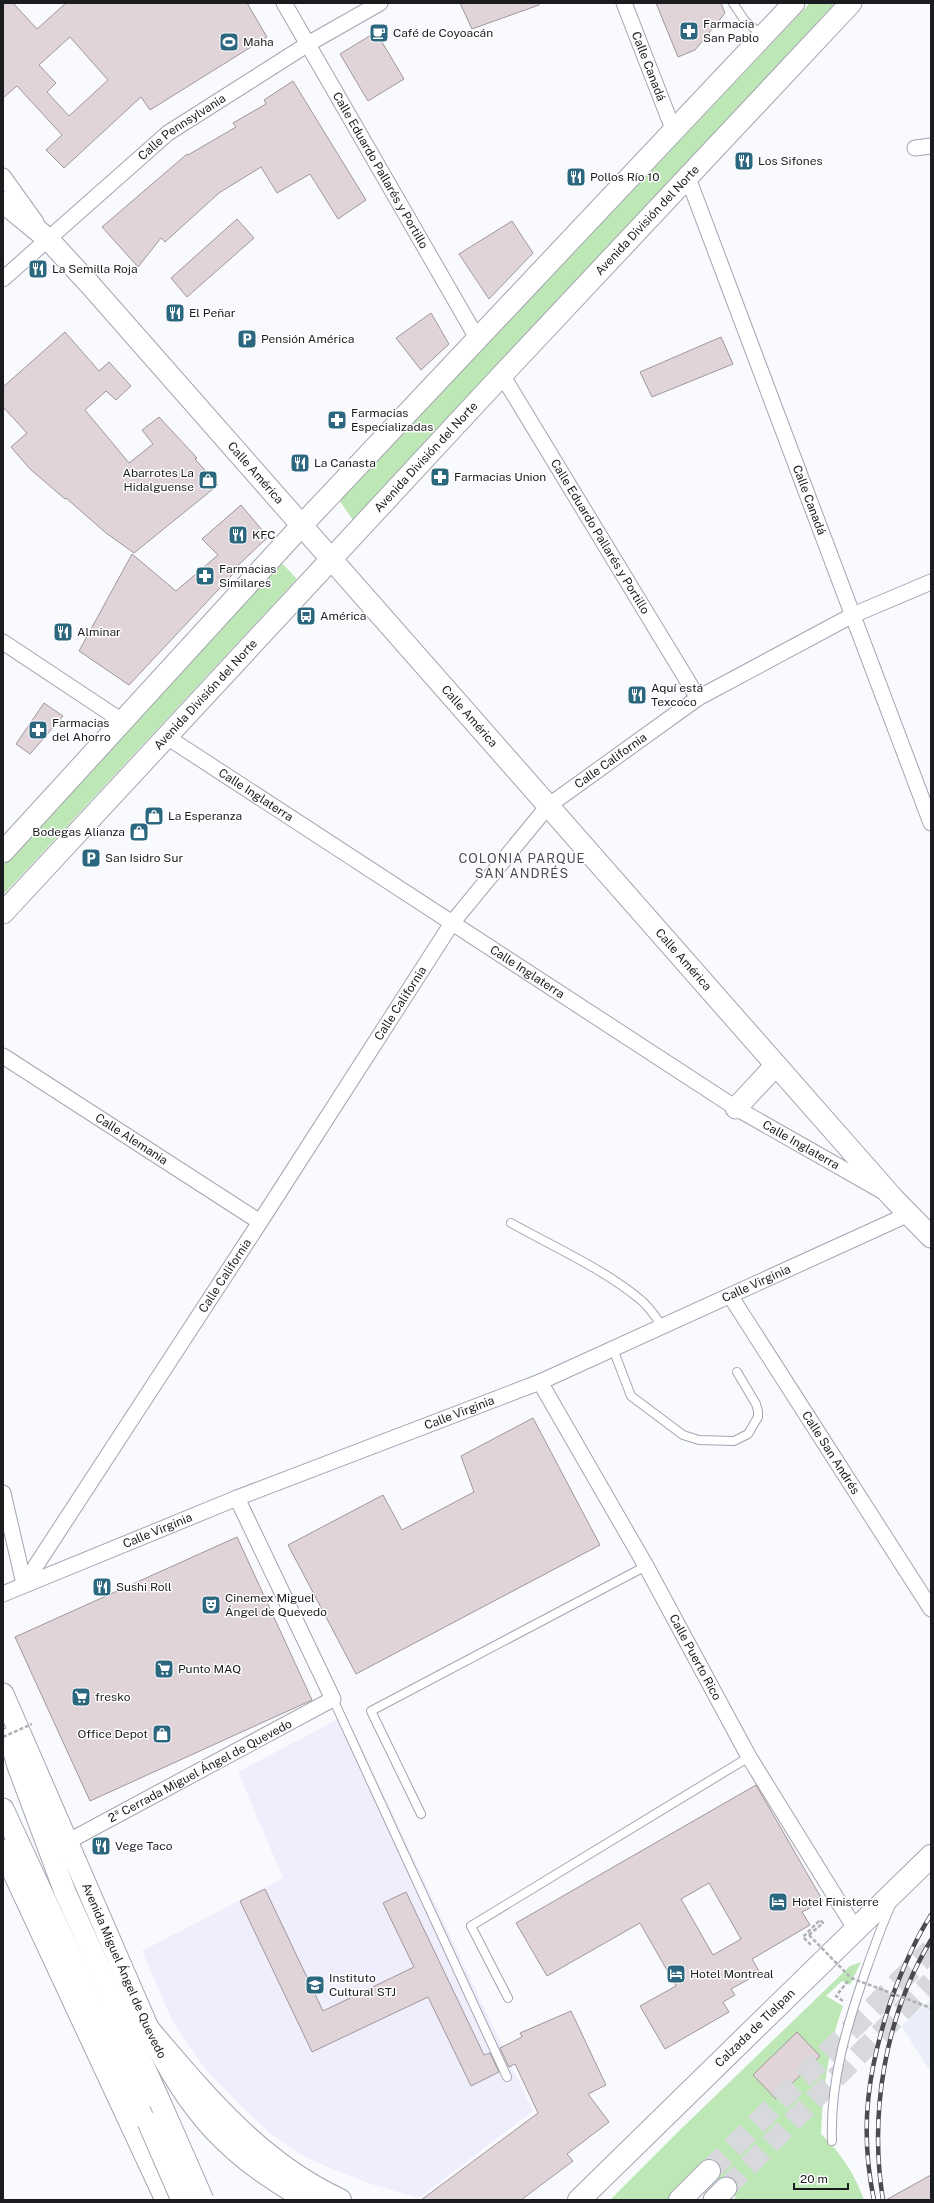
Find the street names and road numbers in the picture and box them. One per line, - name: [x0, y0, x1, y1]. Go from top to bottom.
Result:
- street label: Calle Canadá: [629, 30, 668, 103]
- street label: Calle Eduardo Pallarés y Portillo: [330, 89, 431, 251]
- street label: Calle Pennsylvania: [135, 91, 228, 163]
- street label: Avenida División del Norte: [592, 162, 702, 278]
- street label: Avenida División del Norte: [371, 399, 481, 515]
- street label: Calle América: [225, 439, 287, 507]
- street label: Calle Eduardo Pallarés y Portillo: [548, 457, 652, 617]
- street label: Calle Canadá: [790, 463, 829, 537]
- street label: Avenida División del Norte: [151, 636, 260, 753]
- street label: Calle América: [439, 682, 500, 750]
- street label: Calle California: [572, 730, 649, 792]
- street label: Calle Inglaterra: [216, 765, 296, 824]
- street label: Calle América: [652, 926, 714, 993]
- street label: Calle Inglaterra: [487, 942, 567, 1001]
- street label: Calle California: [371, 964, 429, 1043]
- street label: Calle Alemania: [93, 1110, 170, 1168]
- street label: Calle Inglaterra: [760, 1118, 842, 1172]
- street label: Calle California: [196, 1236, 254, 1315]
- street label: Calle Virginia: [720, 1262, 793, 1305]
- street label: Calle Virginia: [422, 1393, 496, 1433]
- street label: Calle San Andrés: [799, 1409, 863, 1497]
- street label: Calle Virginia: [121, 1510, 194, 1551]
- street label: Calle Puerto Rico: [666, 1612, 724, 1703]
- street label: 2ª Cerrada Miguel Ángel de Quevedo: [106, 1716, 294, 1825]
- street label: Avenida Miguel Ángel de Quevedo: [79, 1881, 169, 2061]
- street label: Calzada de Tlalpan: [712, 1986, 798, 2070]

